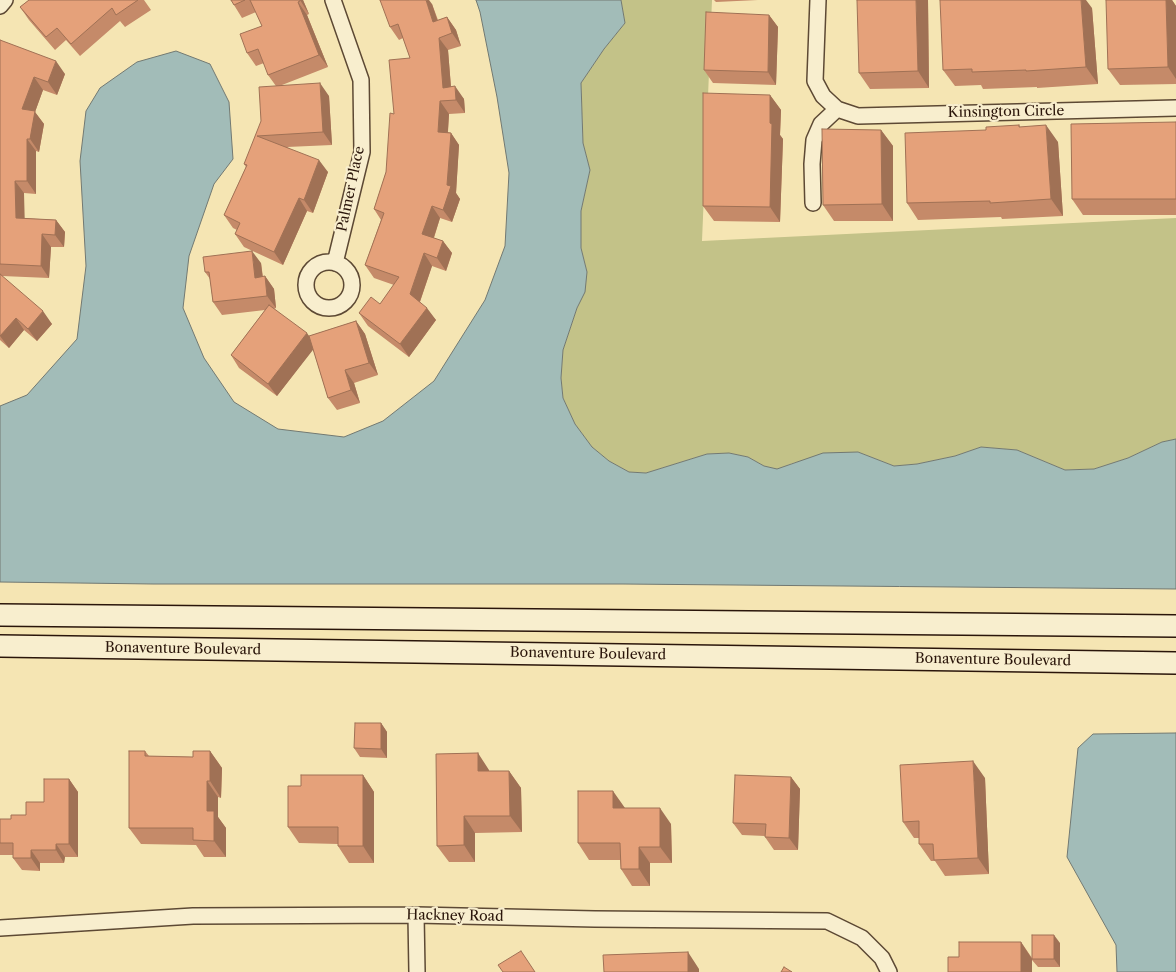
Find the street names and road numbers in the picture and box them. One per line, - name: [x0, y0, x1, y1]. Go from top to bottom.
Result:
- street label: Kinsington Circle: [948, 103, 1064, 121]
- street label: Palmer Place: [334, 145, 368, 233]
- street label: Bonaventure Boulevard: [105, 639, 261, 659]
- street label: Bonaventure Boulevard: [510, 644, 666, 664]
- street label: Bonaventure Boulevard: [915, 650, 1071, 670]
- street label: Hackney Road: [406, 907, 504, 925]

